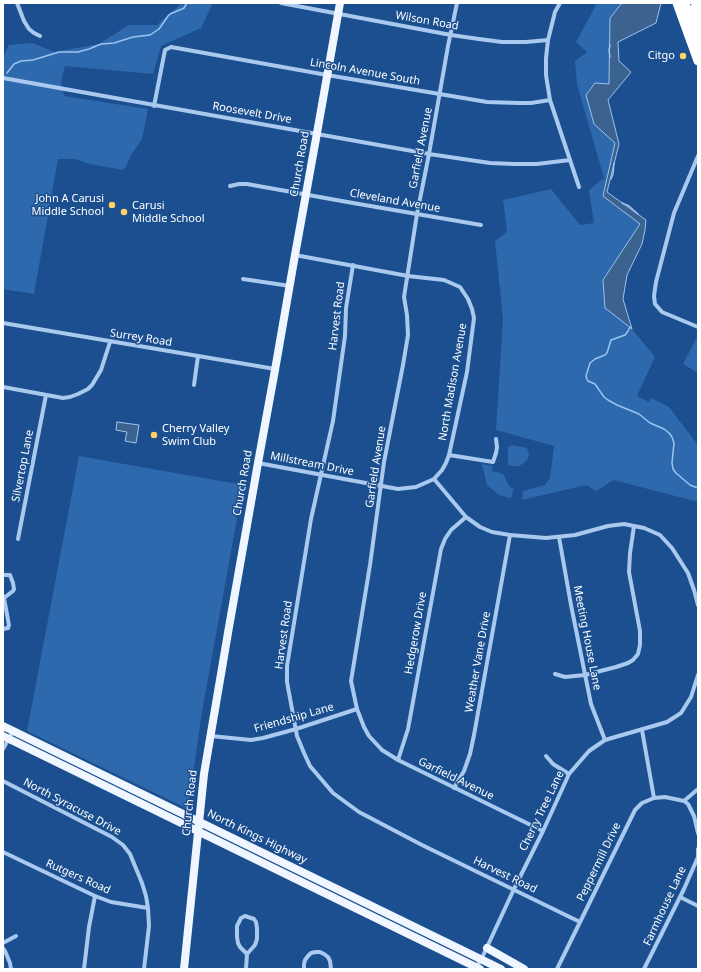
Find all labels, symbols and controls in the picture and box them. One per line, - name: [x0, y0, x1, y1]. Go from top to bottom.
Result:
- street label: Wilson Road: [394, 9, 460, 33]
- place label: Citgo: [648, 49, 675, 63]
- marker: Citgo: [678, 51, 688, 61]
- street label: Lincoln Avenue South: [309, 56, 421, 88]
- street label: Roosevelt Drive: [211, 100, 293, 126]
- street label: Garfield Avenue: [407, 106, 435, 190]
- street label: Church Road: [288, 130, 312, 198]
- street label: Cleveland Avenue: [349, 187, 441, 215]
- place label: John A Carusi Middle School: [31, 192, 104, 218]
- place label: Carusi Middle School: [132, 199, 205, 225]
- marker: John A Carusi Middle School: [107, 200, 117, 210]
- marker: Carusi Middle School: [119, 207, 129, 217]
- street label: Harvest Road: [326, 281, 348, 351]
- street label: North Madison Avenue: [436, 322, 470, 442]
- street label: Surrey Road: [109, 327, 173, 349]
- place label: Cherry Valley Swim Club: [162, 422, 229, 448]
- street label: Garfield Avenue: [363, 425, 389, 509]
- street label: Silvertop Lane: [10, 429, 36, 503]
- marker: Cherry Valley Swim Club: [149, 430, 159, 440]
- street label: Church Road: [231, 449, 255, 517]
- street label: Millstream Drive: [269, 449, 355, 479]
- street label: Meeting House Lane: [570, 584, 604, 692]
- street label: Hedgerow Drive: [402, 591, 430, 675]
- street label: Harvest Road: [273, 600, 295, 670]
- street label: Weather Vane Drive: [463, 610, 493, 714]
- street label: Friendship Lane: [253, 700, 335, 736]
- street label: Garfield Avenue: [416, 755, 496, 803]
- street label: Church Road: [180, 769, 200, 837]
- street label: Cherry Tree Lane: [517, 769, 567, 853]
- street label: North Syracuse Drive: [21, 776, 123, 838]
- street label: North Kings Highway: [205, 807, 309, 867]
- street label: Peppermill Drive: [574, 820, 624, 904]
- street label: Harvest Road: [471, 854, 539, 896]
- street label: Rutgers Road: [43, 857, 113, 897]
- street label: Farmhouse Lane: [641, 864, 689, 948]

